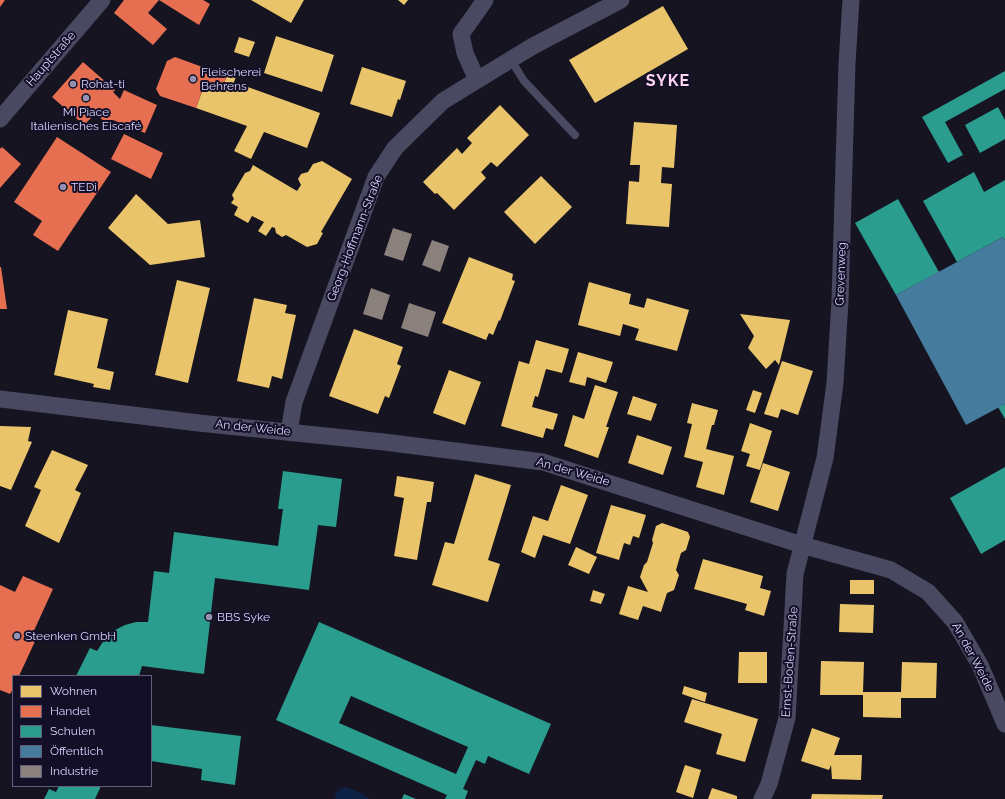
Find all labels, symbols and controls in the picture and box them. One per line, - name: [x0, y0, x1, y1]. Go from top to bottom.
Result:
- street label: Hauptstraße: [23, 29, 79, 89]
- place label: Fleischerei Behrens: [201, 65, 261, 93]
- district label: SYKE: [646, 71, 690, 91]
- marker: Fleischerei Behrens: [188, 74, 198, 84]
- place label: Rohat-ti: [81, 77, 125, 91]
- marker: Rohat-ti: [68, 79, 78, 89]
- marker: Mi Piace Italienisches Eiscafé: [81, 93, 91, 103]
- place label: Mi Piace Italienisches Eiscafé: [31, 105, 141, 133]
- street label: Georg-Hoffmann-Straße: [324, 173, 386, 303]
- place label: TEDi: [71, 180, 97, 194]
- marker: TEDi: [58, 182, 68, 192]
- street label: Grevenweg: [833, 242, 849, 306]
- street label: An der Weide: [215, 417, 291, 439]
- street label: An der Weide: [535, 455, 611, 489]
- street label: Ernst-Boden-Straße: [779, 606, 801, 718]
- place label: BBS Syke: [217, 610, 270, 624]
- marker: BBS Syke: [204, 612, 214, 622]
- street label: An der Weide: [949, 620, 997, 694]
- place label: Steenken GmbH: [25, 629, 116, 643]
- marker: Steenken GmbH: [12, 631, 22, 641]
- legend: [12, 675, 152, 787]
- text: Wohnen: [50, 684, 97, 698]
- text: Handel: [50, 704, 90, 718]
- text: Schulen: [50, 724, 95, 738]
- text: Öffentlich: [50, 744, 103, 758]
- text: Industrie: [50, 764, 98, 778]

